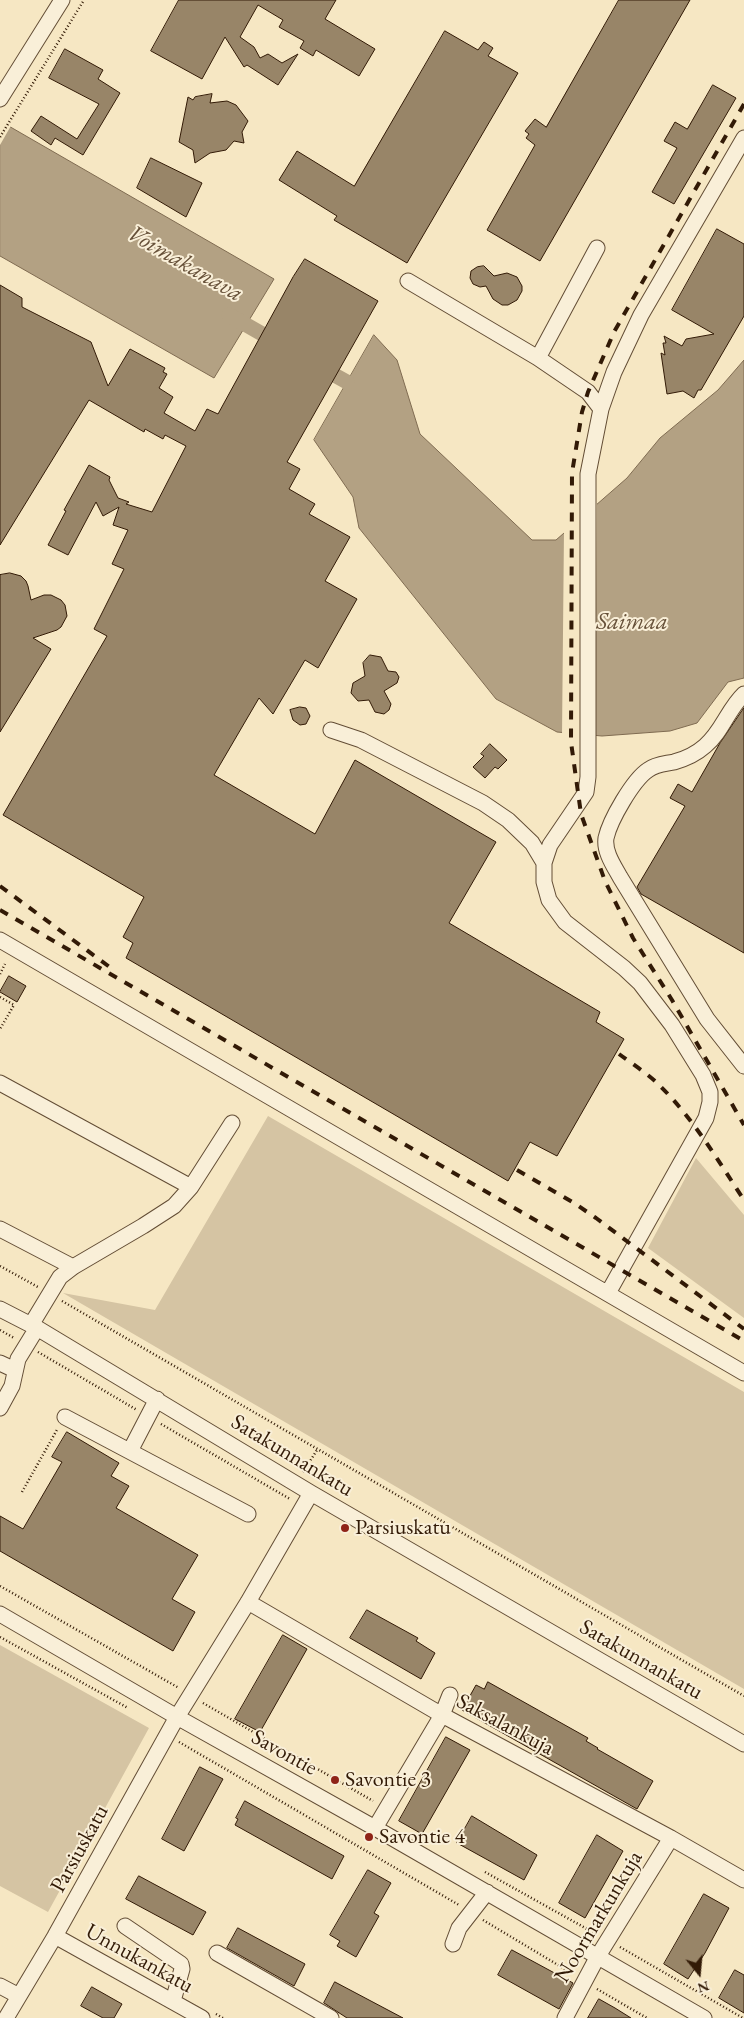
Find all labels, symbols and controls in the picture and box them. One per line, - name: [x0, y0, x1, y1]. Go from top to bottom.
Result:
- water label: Voimakanava: [122, 220, 248, 308]
- water label: Saimaa: [596, 608, 668, 636]
- street label: Satakunnankatu: [226, 1409, 358, 1503]
- place label: Parsiuskatu: [355, 1515, 451, 1541]
- marker: Parsiuskatu: [339, 1522, 351, 1534]
- street label: Satakunnankatu: [575, 1614, 707, 1706]
- street label: Saksalankuja: [452, 1688, 558, 1762]
- street label: Savontie: [247, 1724, 321, 1782]
- place label: Savontie 3: [345, 1767, 431, 1793]
- marker: Savontie 3: [329, 1774, 341, 1786]
- street label: Parsiuskatu: [45, 1801, 115, 1897]
- place label: Savontie 4: [379, 1824, 465, 1850]
- marker: Savontie 4: [363, 1831, 375, 1843]
- street label: Noormarkunkuja: [549, 1846, 649, 1988]
- street label: Unnukankatu: [80, 1919, 198, 1999]
- north arrow: [674, 1948, 724, 1998]
- text: N: [695, 1977, 711, 1998]

